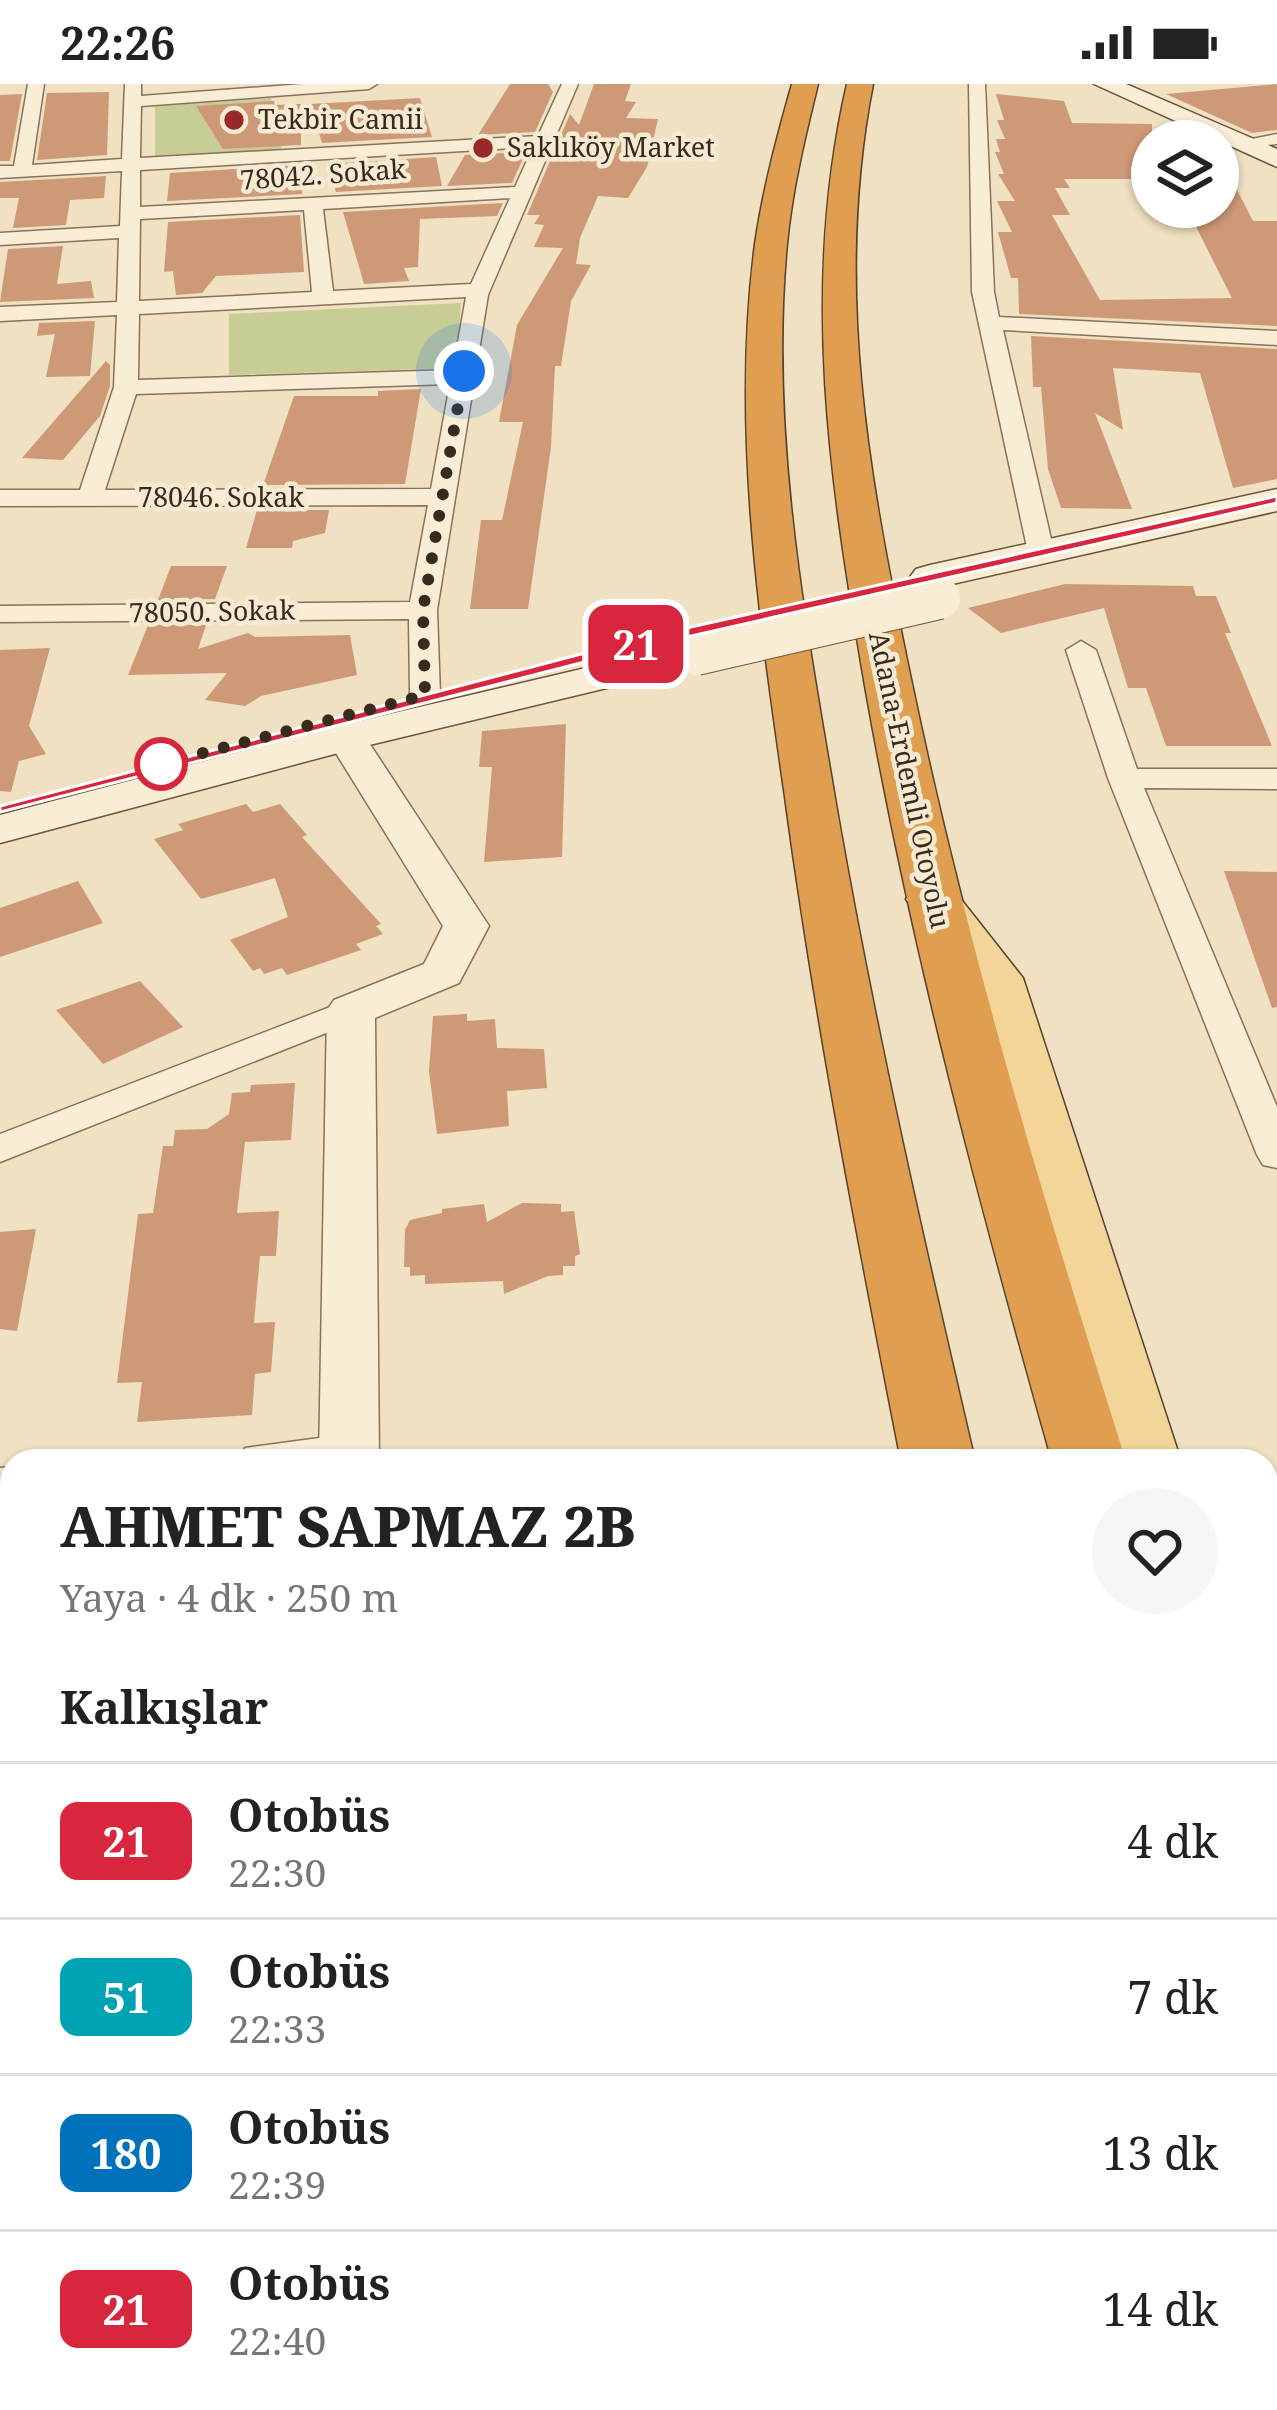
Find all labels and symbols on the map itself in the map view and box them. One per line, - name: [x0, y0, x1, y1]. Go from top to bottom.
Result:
- place label: Tekbir Camii: [258, 100, 423, 137]
- marker: Tekbir Camii: [221, 107, 247, 133]
- place label: Saklıköy Market: [507, 128, 715, 165]
- marker: Saklıköy Market: [470, 135, 496, 161]
- street label: 78042. Sokak: [239, 149, 407, 198]
- your location: [434, 341, 494, 401]
- street label: 78046. Sokak: [138, 478, 304, 515]
- street label: 78050. Sokak: [129, 591, 296, 630]
- line badge: 21: [582, 605, 690, 683]
- street label: Adana-Erdemli Otoyolu: [861, 628, 960, 931]
- unlabelled marker: [136, 739, 186, 789]

